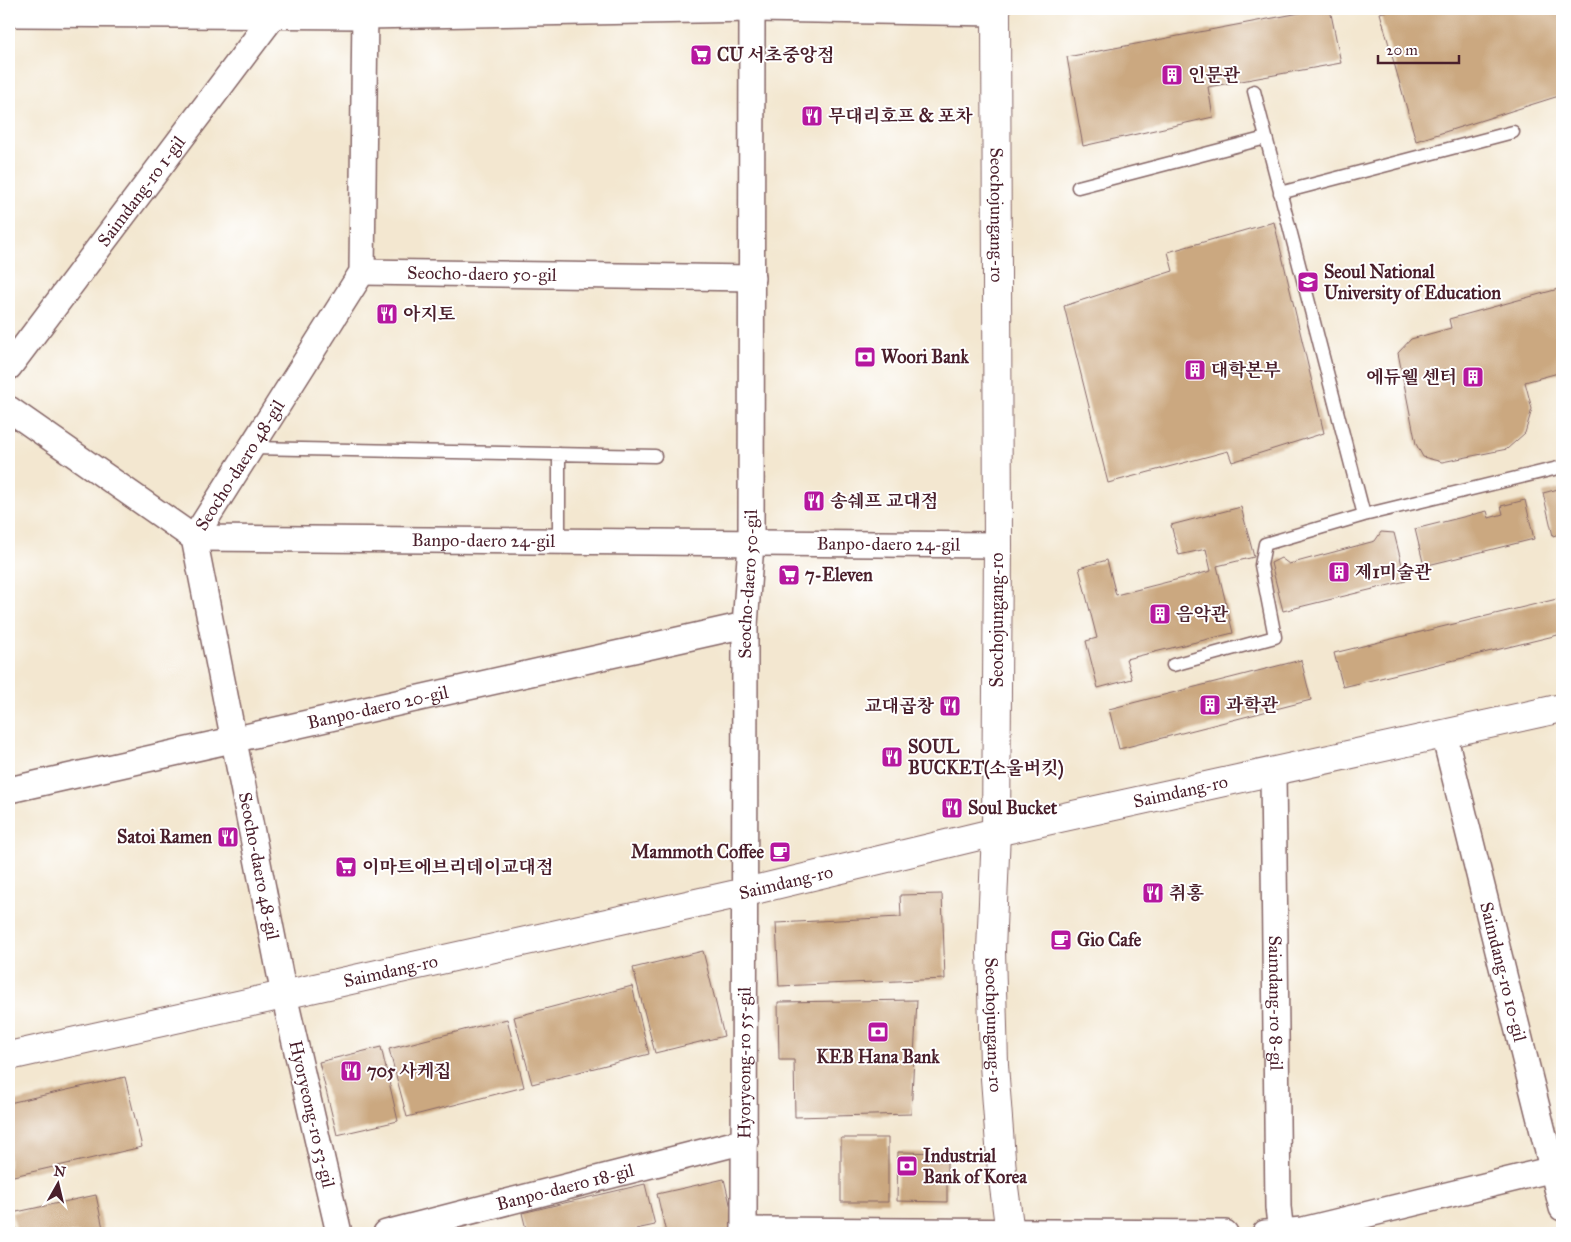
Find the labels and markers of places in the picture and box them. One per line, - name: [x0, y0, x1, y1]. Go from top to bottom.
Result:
- supermarket icon: CU 서초중앙점: [689, 43, 713, 67]
- place label: CU 서초중앙점: [717, 44, 834, 66]
- building icon: 인문관: [1160, 63, 1184, 87]
- place label: 인문관: [1188, 64, 1241, 86]
- restaurant icon: 무대리호프 & 포차: [800, 104, 824, 128]
- place label: 무대리호프 & 포차: [828, 105, 973, 127]
- place label: Seoul National University of Education: [1324, 261, 1501, 305]
- school or university icon: Seoul National University of Education: [1296, 270, 1320, 294]
- restaurant icon: 아지토: [375, 302, 399, 326]
- place label: 아지토: [403, 303, 456, 325]
- bank icon: Woori Bank: [853, 345, 877, 369]
- place label: Woori Bank: [881, 346, 970, 368]
- building icon: 대학본부: [1183, 358, 1207, 382]
- place label: 대학본부: [1211, 359, 1281, 381]
- building icon: 에듀웰 센터: [1461, 365, 1485, 389]
- place label: 에듀웰 센터: [1366, 366, 1457, 388]
- restaurant icon: 송쉐프 교대점: [802, 489, 826, 513]
- place label: 송쉐프 교대점: [830, 490, 938, 512]
- building icon: 제1미술관: [1327, 560, 1351, 584]
- place label: 제1미술관: [1355, 561, 1432, 583]
- supermarket icon: 7-Eleven: [777, 563, 801, 587]
- place label: 7-Eleven: [805, 564, 873, 586]
- building icon: 음악관: [1148, 602, 1172, 626]
- place label: 음악관: [1176, 603, 1229, 625]
- building icon: 과학관: [1198, 693, 1222, 717]
- restaurant icon: 교대곱창: [938, 694, 962, 718]
- place label: 과학관: [1226, 694, 1279, 716]
- place label: 교대곱창: [864, 695, 935, 717]
- place label: SOUL BUCKET(소울버킷): [908, 736, 1064, 780]
- restaurant icon: SOUL BUCKET(소울버킷): [880, 745, 904, 769]
- restaurant icon: Soul Bucket: [940, 796, 964, 820]
- place label: Soul Bucket: [968, 797, 1058, 819]
- restaurant icon: Satoi Ramen: [216, 825, 240, 849]
- place label: Satoi Ramen: [117, 826, 212, 848]
- cafe icon: Mammoth Coffee: [768, 840, 792, 864]
- place label: Mammoth Coffee: [631, 841, 765, 863]
- supermarket icon: 이마트에브리데이교대점: [334, 855, 358, 879]
- place label: 이마트에브리데이교대점: [362, 856, 553, 878]
- restaurant icon: 취홍: [1141, 881, 1165, 905]
- place label: 취홍: [1169, 882, 1204, 904]
- cafe icon: Gio Cafe: [1049, 928, 1073, 952]
- place label: Gio Cafe: [1077, 929, 1142, 951]
- bank icon: KEB Hana Bank: [866, 1020, 890, 1044]
- place label: KEB Hana Bank: [816, 1046, 940, 1068]
- restaurant icon: 705 사케집: [339, 1059, 363, 1083]
- place label: 705 사케집: [367, 1060, 452, 1082]
- place label: Industrial Bank of Korea: [923, 1145, 1027, 1188]
- bank icon: Industrial Bank of Korea: [895, 1154, 919, 1178]

